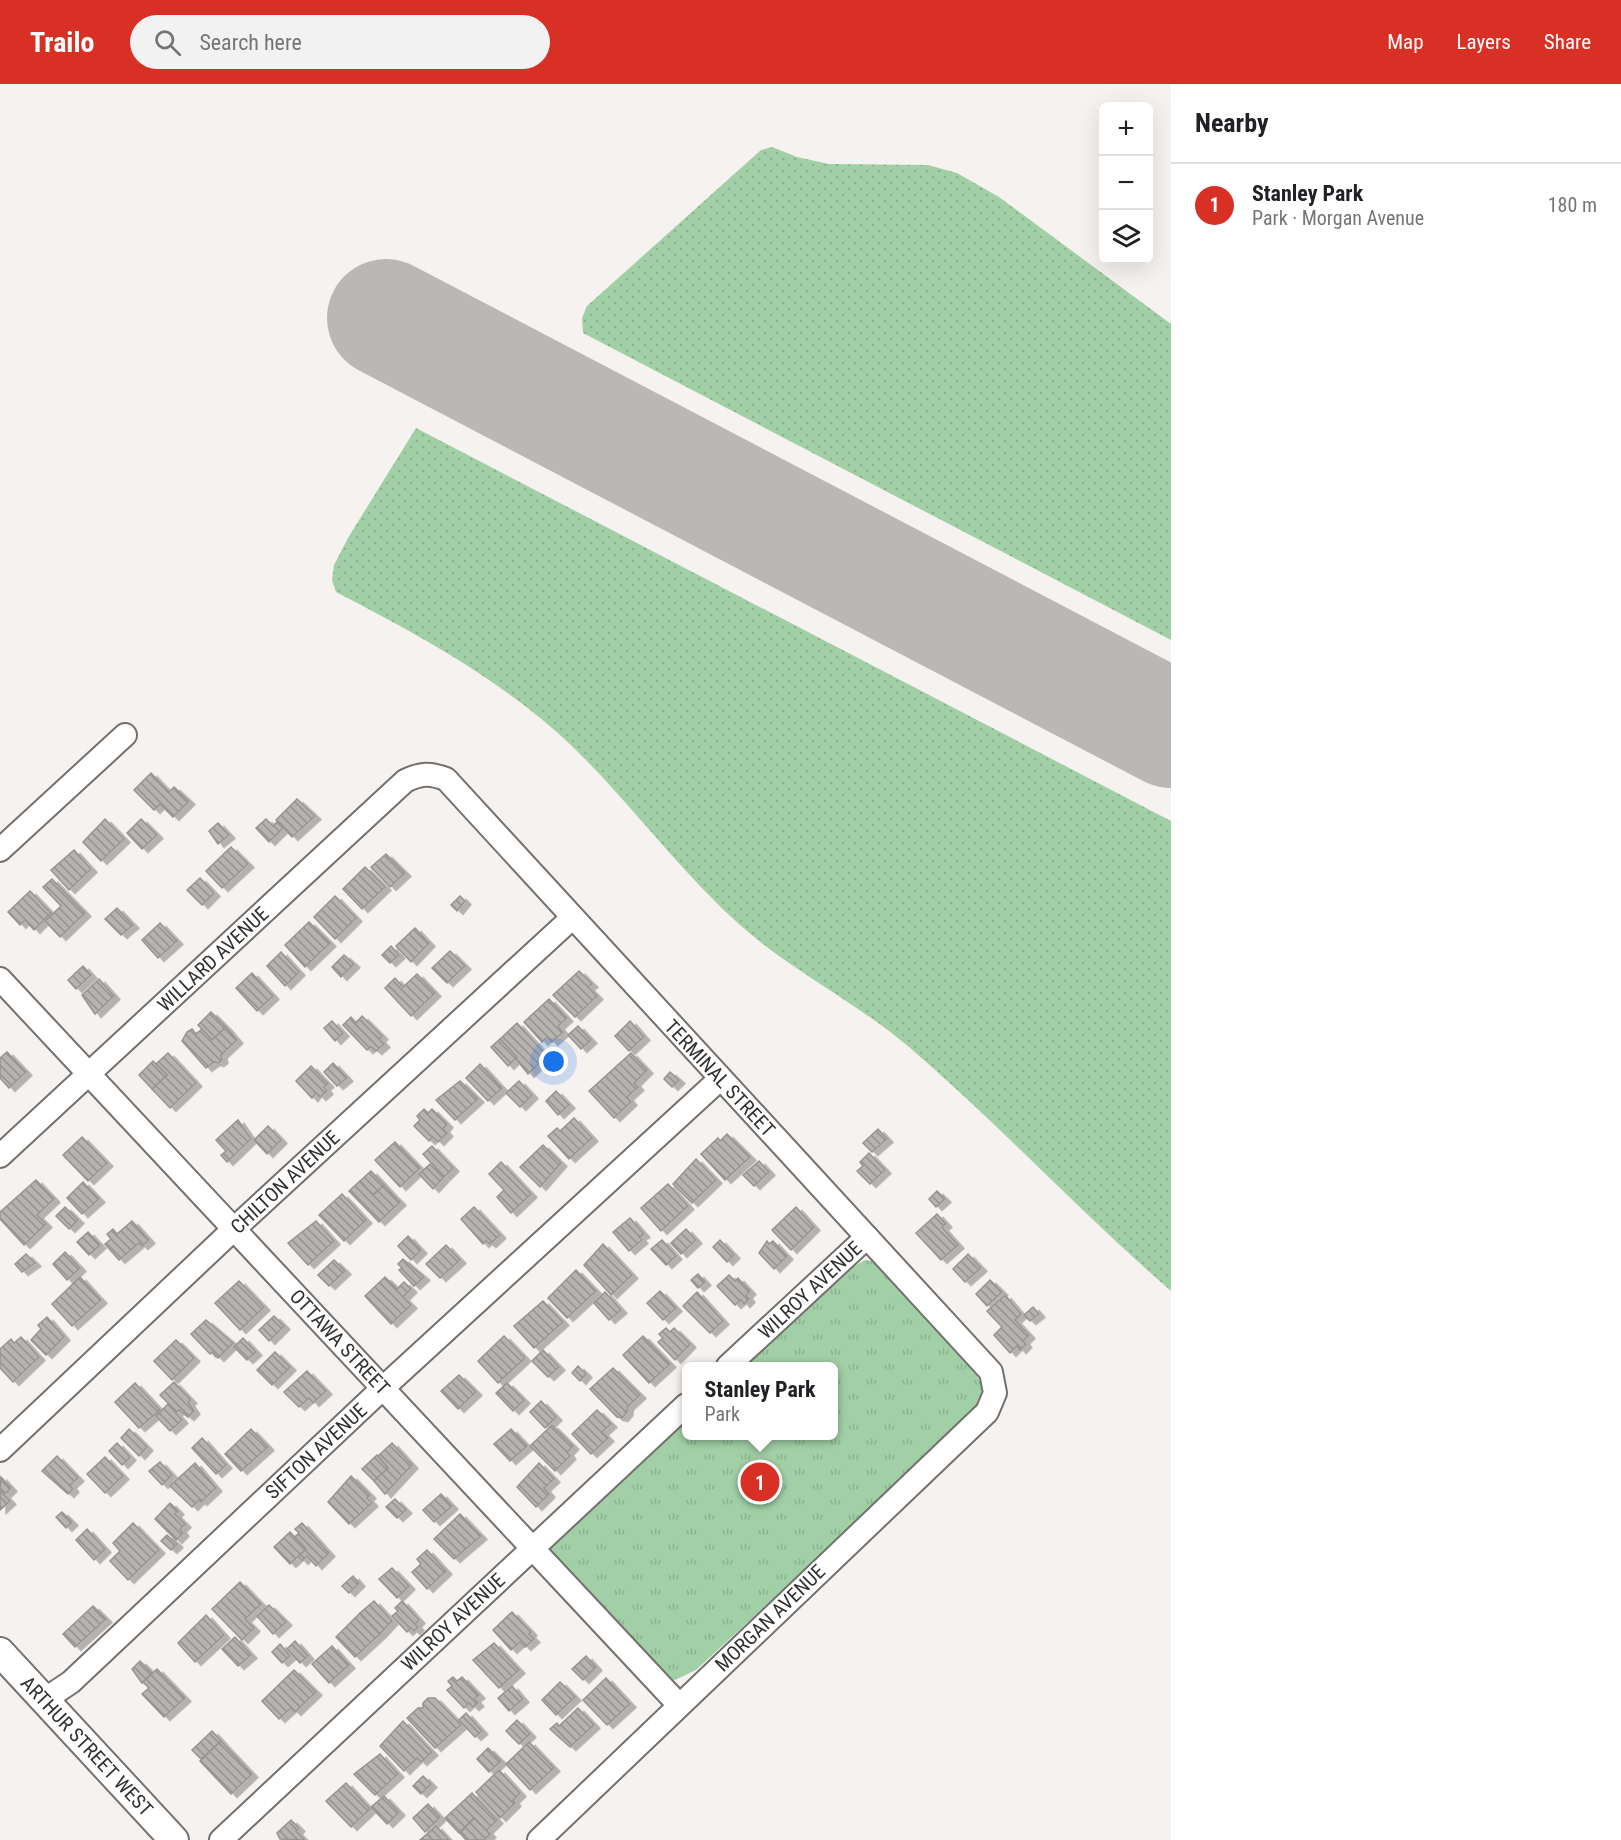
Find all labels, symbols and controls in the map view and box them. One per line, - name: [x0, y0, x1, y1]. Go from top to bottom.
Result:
- search box: [130, 15, 550, 69]
- text: Trailo: [30, 26, 94, 59]
- icon: search: [151, 26, 184, 59]
- text: Search here: [199, 30, 302, 55]
- text: Map: [1387, 30, 1424, 54]
- text: Layers: [1457, 30, 1511, 54]
- text: Share: [1544, 30, 1591, 54]
- map controls: [1099, 102, 1153, 264]
- button: +: [1099, 102, 1153, 156]
- text: Nearby: [1195, 108, 1269, 138]
- button: −: [1099, 156, 1153, 210]
- text: Stanley Park: [1252, 181, 1363, 206]
- text: 1: [1209, 193, 1220, 217]
- text: 180 m: [1548, 193, 1597, 217]
- text: Park · Morgan Avenue: [1252, 206, 1424, 230]
- button: layers: [1099, 210, 1153, 264]
- street label: WILLARD AVENUE: [153, 901, 274, 1017]
- street label: TERMINAL STREET: [660, 1015, 780, 1141]
- your location: [539, 1047, 568, 1076]
- street label: CHILTON AVENUE: [226, 1125, 344, 1239]
- street label: WILROY AVENUE: [753, 1236, 867, 1344]
- street label: OTTAWA STREET: [285, 1284, 395, 1400]
- popup: [682, 1362, 838, 1440]
- text: Stanley Park: [704, 1377, 816, 1402]
- street label: SIFTON AVENUE: [260, 1398, 372, 1504]
- text: Park: [704, 1402, 740, 1426]
- pin: 1: [740, 1460, 780, 1504]
- street label: MORGAN AVENUE: [710, 1559, 830, 1676]
- street label: WILROY AVENUE: [396, 1568, 510, 1676]
- street label: ARTHUR STREET WEST: [16, 1671, 158, 1821]

